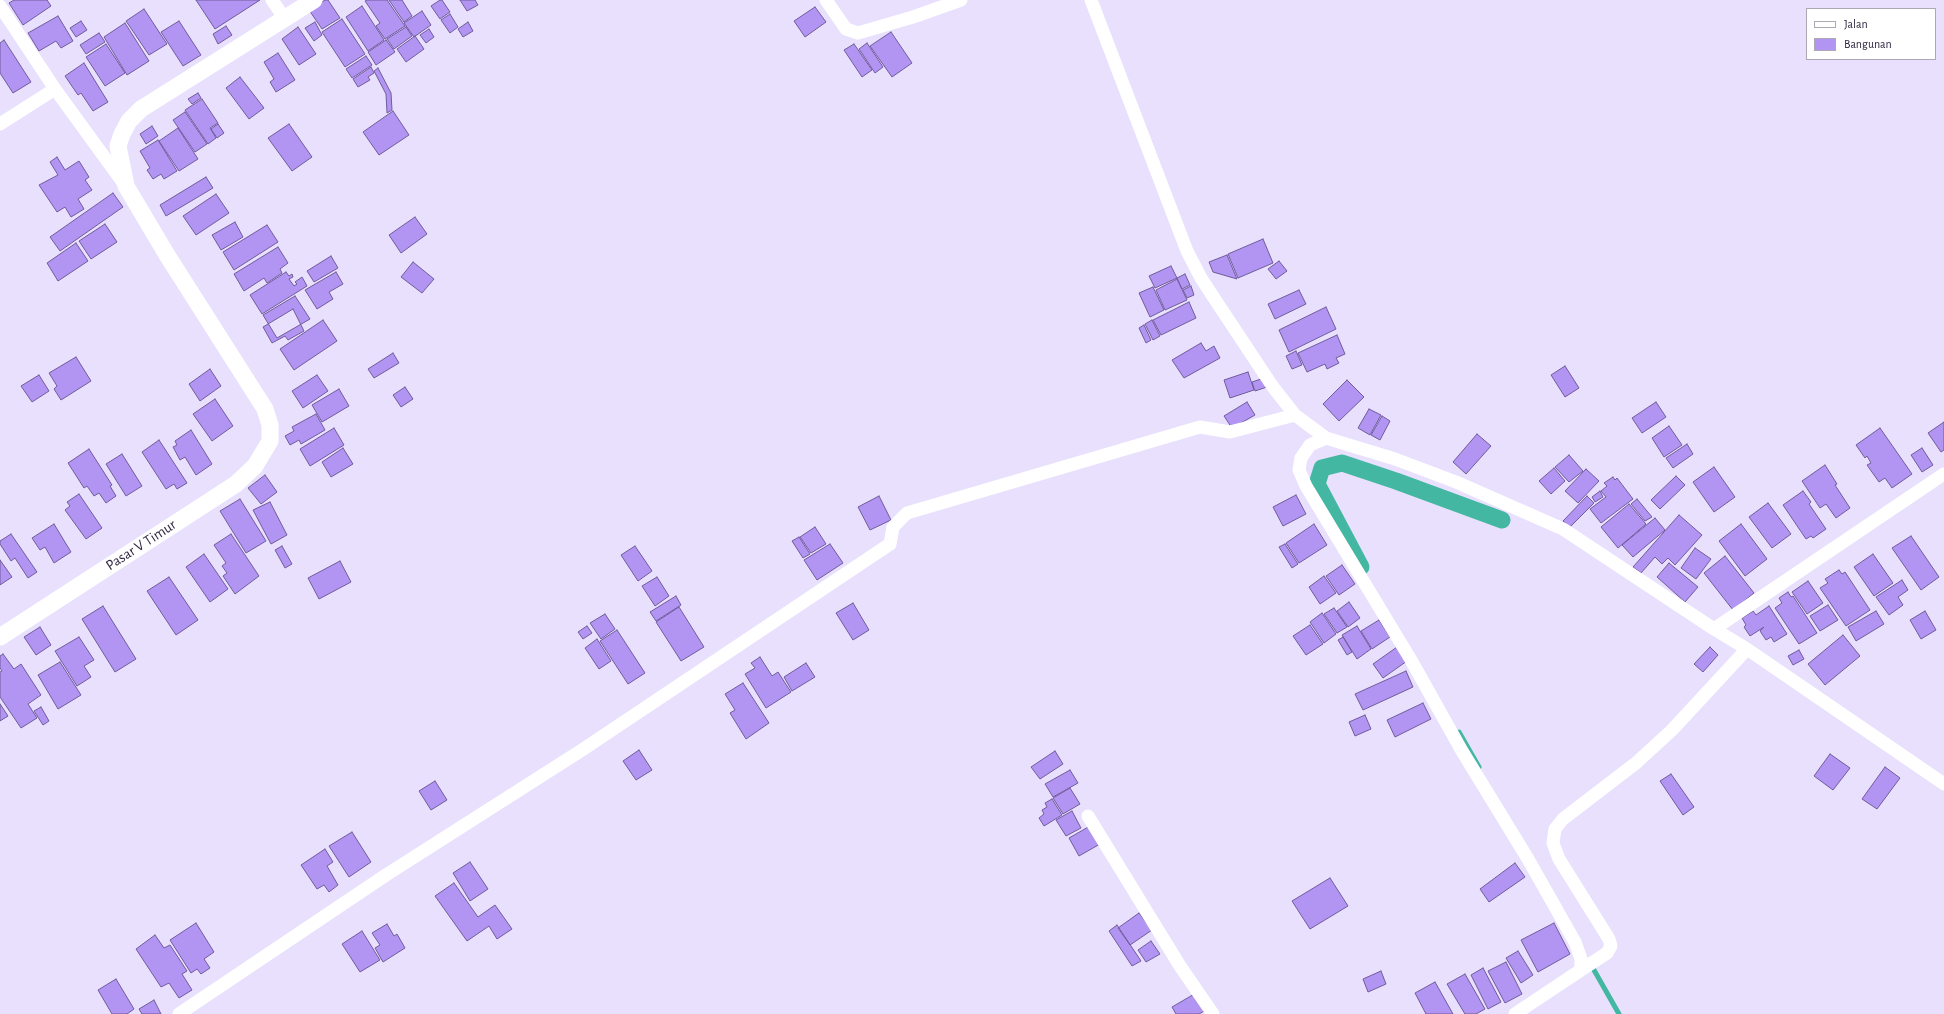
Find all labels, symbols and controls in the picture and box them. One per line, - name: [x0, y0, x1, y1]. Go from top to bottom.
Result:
- legend: [1806, 8, 1936, 60]
- text: Jalan: [1844, 18, 1868, 30]
- text: Bangunan: [1844, 38, 1892, 50]
- street label: Pasar V Timur: [102, 516, 180, 574]

